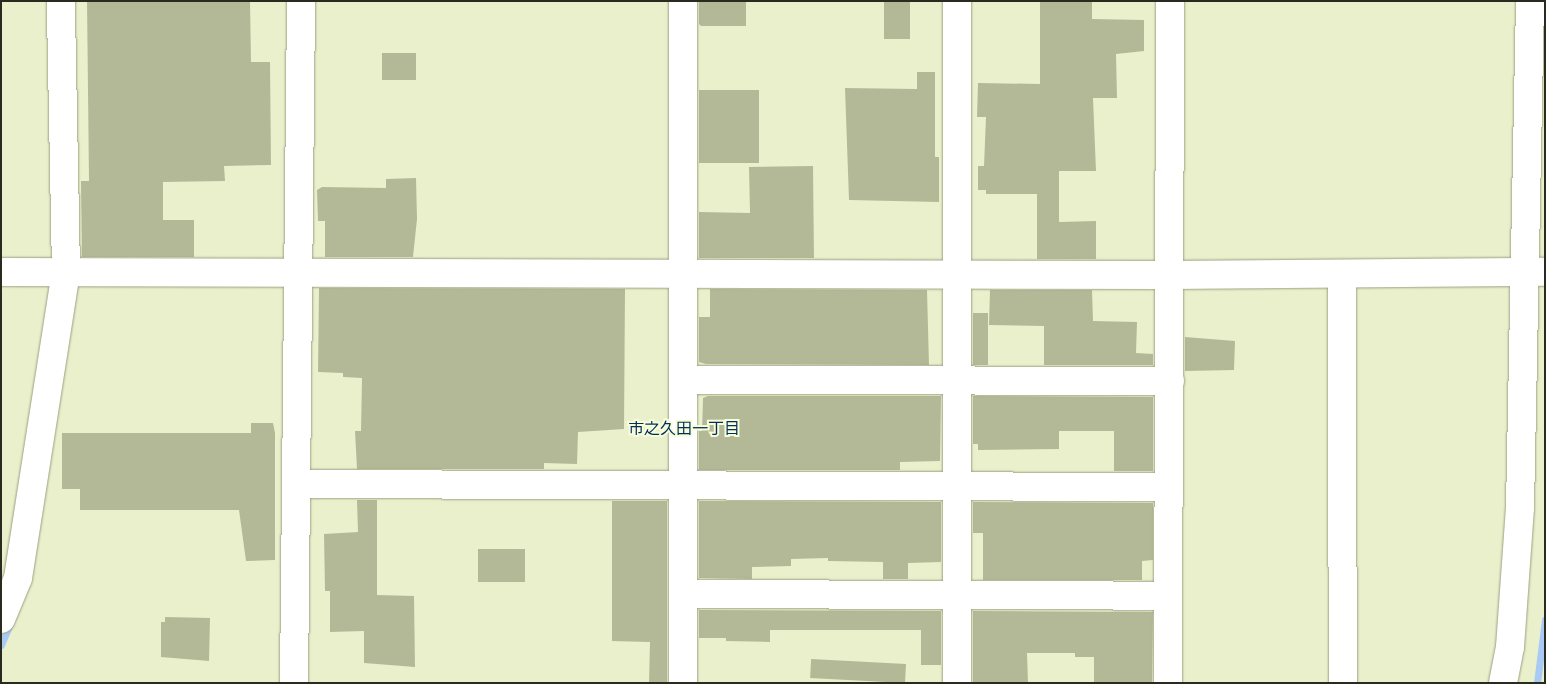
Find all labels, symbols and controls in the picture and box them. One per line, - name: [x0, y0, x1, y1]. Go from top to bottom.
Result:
- district label: 市之久田一丁目: [628, 418, 740, 438]

